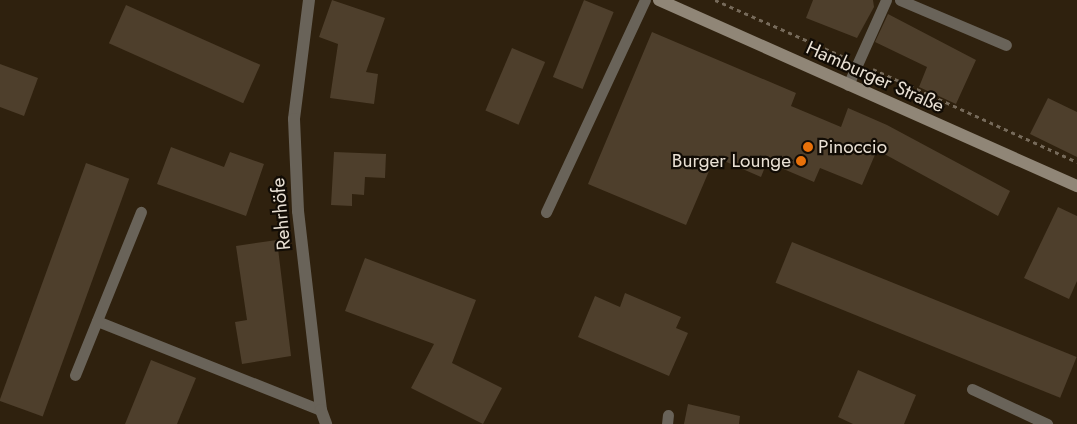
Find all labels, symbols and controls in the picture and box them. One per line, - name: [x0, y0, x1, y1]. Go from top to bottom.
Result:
- street label: Hamburger Straße: [803, 36, 947, 118]
- place label: Pinoccio: [818, 136, 887, 158]
- marker: Pinoccio: [802, 141, 814, 153]
- place label: Burger Lounge: [672, 150, 791, 172]
- marker: Burger Lounge: [795, 155, 807, 167]
- street label: Rehrhöfe: [266, 177, 296, 251]

